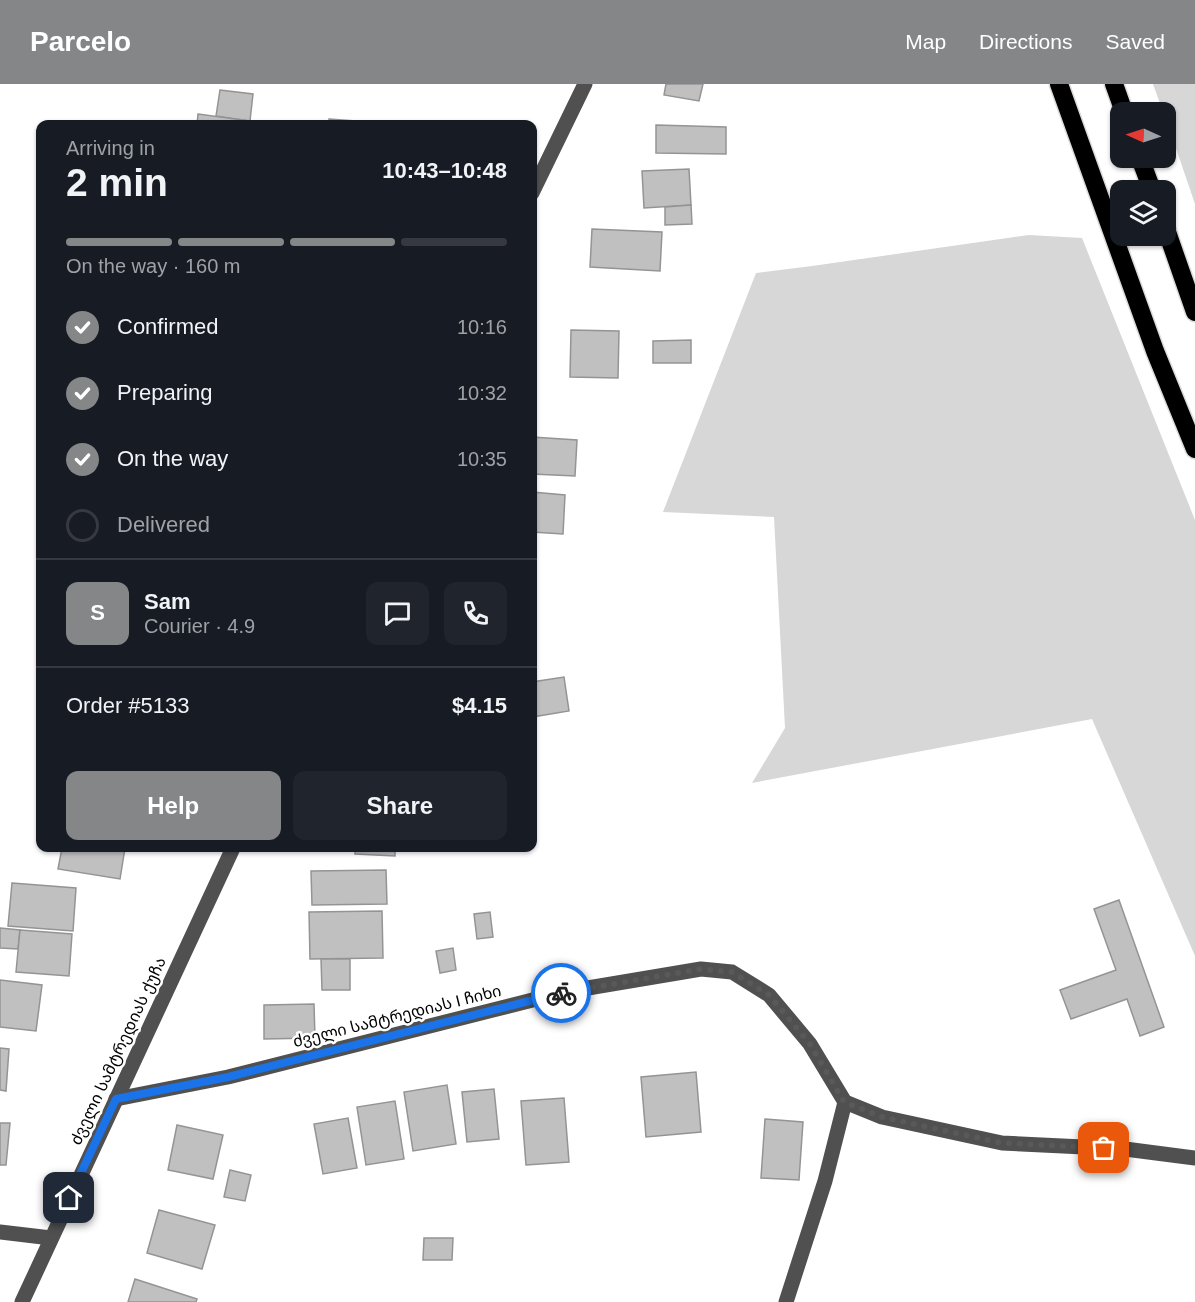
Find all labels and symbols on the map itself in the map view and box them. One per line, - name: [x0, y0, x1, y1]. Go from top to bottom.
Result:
- north arrow: [1110, 102, 1176, 168]
- street label: ძველი სამტრედიას ქუჩა: [67, 954, 171, 1148]
- courier: [531, 963, 591, 1023]
- street label: ძველი სამტრედიას I ჩიხი: [291, 982, 503, 1052]
- pin: [1078, 1122, 1129, 1173]
- pin: [43, 1172, 94, 1223]

